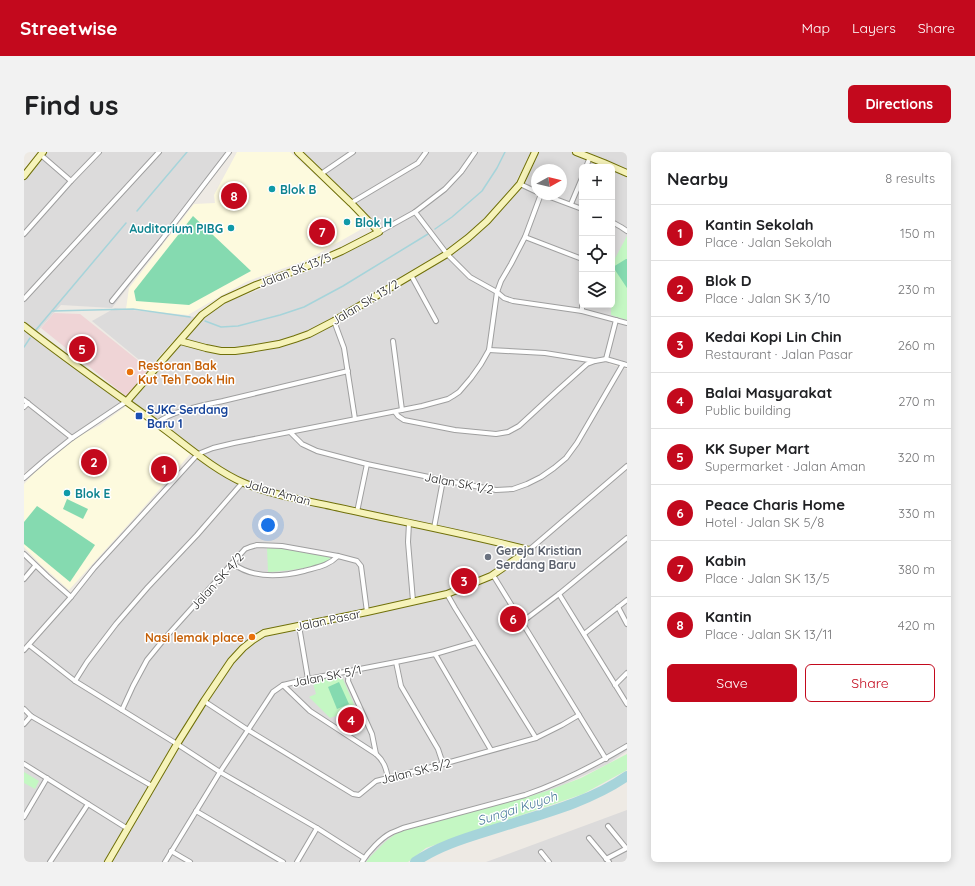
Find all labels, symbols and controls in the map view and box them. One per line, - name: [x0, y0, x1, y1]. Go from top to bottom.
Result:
- text: Streetwise: [20, 16, 117, 40]
- text: Map: [801, 19, 830, 37]
- text: Layers: [852, 19, 896, 37]
- text: Share: [918, 19, 955, 37]
- button: Directions: [848, 85, 951, 123]
- text: Find us: [24, 87, 118, 122]
- north arrow: [531, 164, 567, 200]
- map controls: [579, 164, 615, 308]
- button: +: [579, 164, 615, 200]
- text: Nearby: [667, 168, 728, 189]
- text: 8 results: [885, 170, 935, 186]
- pin: 8: [221, 181, 247, 211]
- place label: Blok B: [280, 182, 317, 197]
- marker: Blok B: [267, 184, 277, 194]
- button: −: [579, 200, 615, 236]
- place label: Blok H: [355, 215, 392, 230]
- text: Kantin Sekolah: [705, 215, 814, 234]
- pin: 7: [309, 217, 335, 247]
- marker: Blok H: [342, 217, 352, 227]
- place label: Auditorium PIBG: [129, 221, 223, 236]
- marker: Auditorium PIBG: [226, 223, 236, 233]
- text: 1: [677, 225, 683, 241]
- text: 150 m: [900, 225, 935, 241]
- text: Place · Jalan Sekolah: [705, 234, 832, 250]
- button: locate: [579, 236, 615, 272]
- street label: Jalan SK 13/5: [257, 249, 333, 291]
- text: Blok D: [705, 271, 752, 290]
- button: layers: [579, 272, 615, 308]
- street label: Jalan SK 13/2: [329, 276, 402, 328]
- text: 2: [676, 281, 684, 297]
- text: 230 m: [898, 281, 935, 297]
- text: Place · Jalan SK 3/10: [705, 290, 830, 306]
- text: Kedai Kopi Lin Chin: [705, 327, 842, 346]
- pin: 5: [69, 334, 95, 364]
- text: 3: [677, 337, 683, 353]
- text: 260 m: [898, 337, 935, 353]
- text: Restaurant · Jalan Pasar: [705, 346, 853, 362]
- place label: Restoran Bak Kut Teh Fook Hin: [138, 358, 235, 387]
- marker: Restoran Bak Kut Teh Fook Hin: [125, 367, 135, 377]
- text: Balai Masyarakat: [705, 383, 832, 402]
- text: 4: [676, 393, 684, 409]
- text: 270 m: [898, 393, 935, 409]
- place label: SJKC Serdang Baru 1: [147, 402, 228, 431]
- text: Public building: [705, 402, 791, 418]
- marker: SJKC Serdang Baru 1: [134, 411, 144, 421]
- text: KK Super Mart: [705, 439, 810, 458]
- pin: 2: [81, 447, 107, 477]
- text: 5: [676, 449, 684, 465]
- text: 320 m: [898, 449, 935, 465]
- pin: 1: [151, 454, 177, 484]
- text: Supermarket · Jalan Aman: [705, 458, 866, 474]
- street label: Jalan SK 1/2: [423, 469, 495, 497]
- street label: Jalan Aman: [244, 476, 312, 508]
- place label: Blok E: [75, 486, 111, 501]
- marker: Blok E: [62, 488, 72, 498]
- text: Peace Charis Home: [705, 495, 845, 514]
- text: 6: [676, 505, 684, 521]
- text: 330 m: [898, 505, 935, 521]
- text: Hotel · Jalan SK 5/8: [705, 514, 824, 530]
- your location: [258, 515, 278, 535]
- place label: Gereja Kristian Serdang Baru: [496, 543, 582, 572]
- street label: Jalan SK 4/2: [187, 549, 247, 613]
- text: Kabin: [705, 551, 746, 570]
- marker: Gereja Kristian Serdang Baru: [483, 552, 493, 562]
- text: 7: [676, 561, 684, 577]
- text: 380 m: [898, 561, 935, 577]
- pin: 3: [451, 566, 477, 596]
- text: Place · Jalan SK 13/5: [705, 570, 830, 586]
- pin: 6: [500, 604, 526, 634]
- street label: Jalan Pasar: [294, 606, 362, 634]
- text: Kantin: [705, 607, 752, 626]
- text: 8: [676, 617, 684, 633]
- text: 420 m: [898, 617, 935, 633]
- text: Place · Jalan SK 13/11: [705, 626, 832, 642]
- place label: Nasi lemak place: [145, 630, 244, 645]
- marker: Nasi lemak place: [247, 632, 257, 642]
- street label: Jalan SK 5/1: [291, 662, 363, 690]
- button: Save: [667, 664, 797, 702]
- button: Share: [805, 664, 935, 702]
- pin: 4: [338, 705, 364, 735]
- street label: Jalan SK 5/2: [379, 755, 453, 787]
- water label: Sungai Kuyoh: [475, 787, 560, 828]

